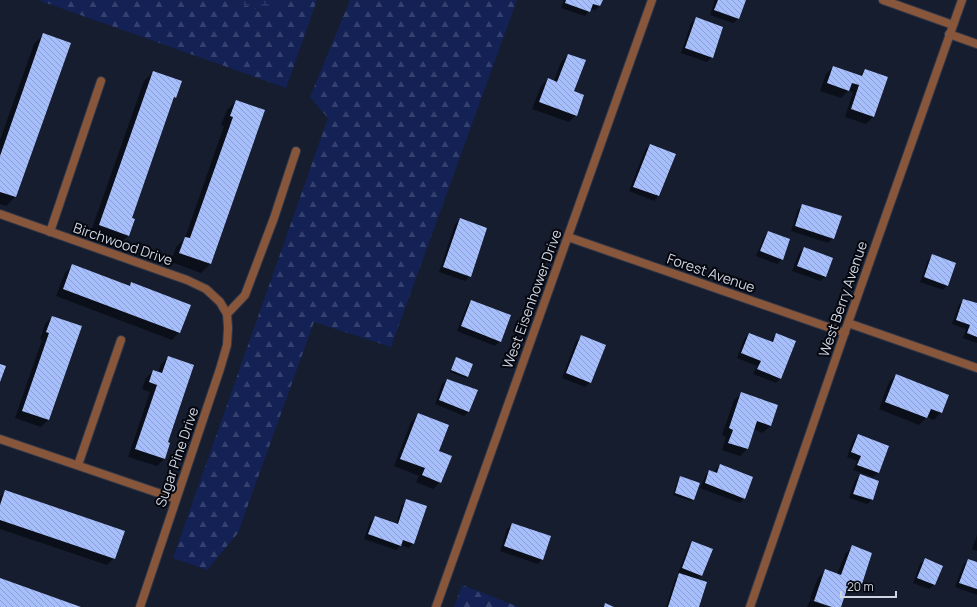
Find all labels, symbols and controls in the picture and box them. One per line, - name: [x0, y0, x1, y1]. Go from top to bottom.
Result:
- street label: Birchwood Drive: [71, 218, 175, 269]
- street label: West Eisenhower Drive: [498, 227, 566, 371]
- street label: West Berry Avenue: [814, 239, 871, 359]
- street label: Forest Avenue: [665, 249, 758, 296]
- street label: Sugar Pine Drive: [151, 404, 203, 509]
- scale bar: [841, 573, 896, 599]
- text: 20 m: [847, 578, 874, 595]

